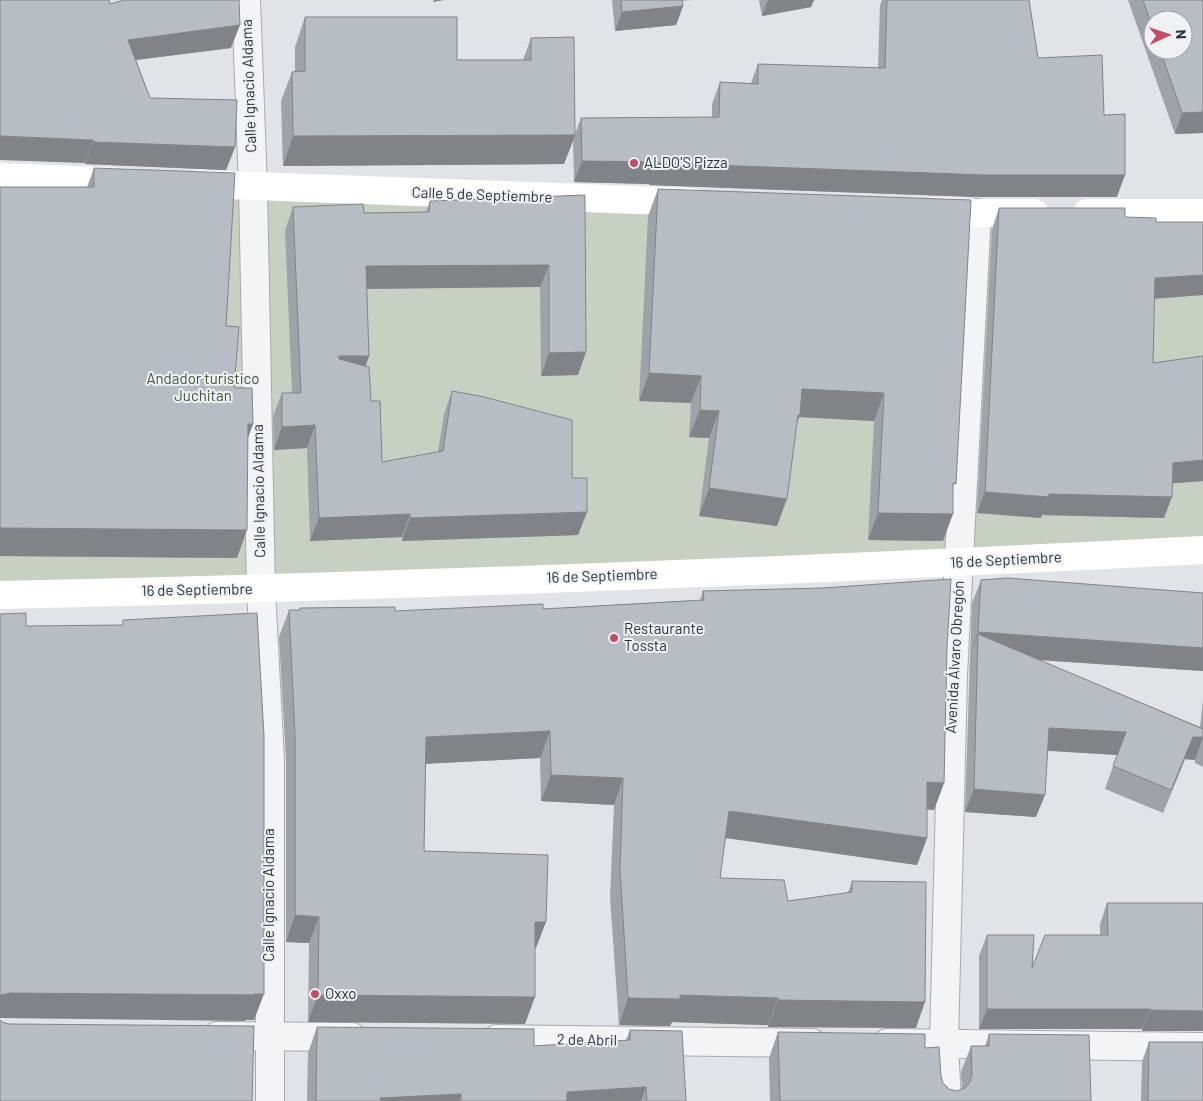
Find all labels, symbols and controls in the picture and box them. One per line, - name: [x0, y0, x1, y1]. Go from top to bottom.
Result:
- north arrow: [1143, 10, 1193, 60]
- street label: Calle Ignacio Aldama: [237, 19, 259, 153]
- text: N: [1173, 29, 1190, 39]
- place label: ALDO'S Pizza: [644, 153, 728, 171]
- marker: ALDO'S Pizza: [628, 157, 640, 169]
- street label: Calle 5 de Septiembre: [411, 183, 553, 205]
- park label: Andador turistico Juchitan: [147, 369, 259, 404]
- street label: Calle Ignacio Aldama: [248, 424, 268, 558]
- street label: 16 de Septiembre: [950, 547, 1062, 571]
- street label: 16 de Septiembre: [546, 564, 658, 586]
- street label: 16 de Septiembre: [141, 579, 253, 599]
- street label: Avenida Álvaro Obregón: [941, 580, 967, 734]
- place label: Restaurante Tossta: [624, 619, 704, 654]
- marker: Restaurante Tossta: [608, 632, 620, 644]
- street label: Calle Ignacio Aldama: [259, 828, 277, 962]
- place label: Oxxo: [325, 984, 357, 1002]
- marker: Oxxo: [309, 988, 321, 1000]
- street label: 2 de Abril: [557, 1029, 617, 1049]

